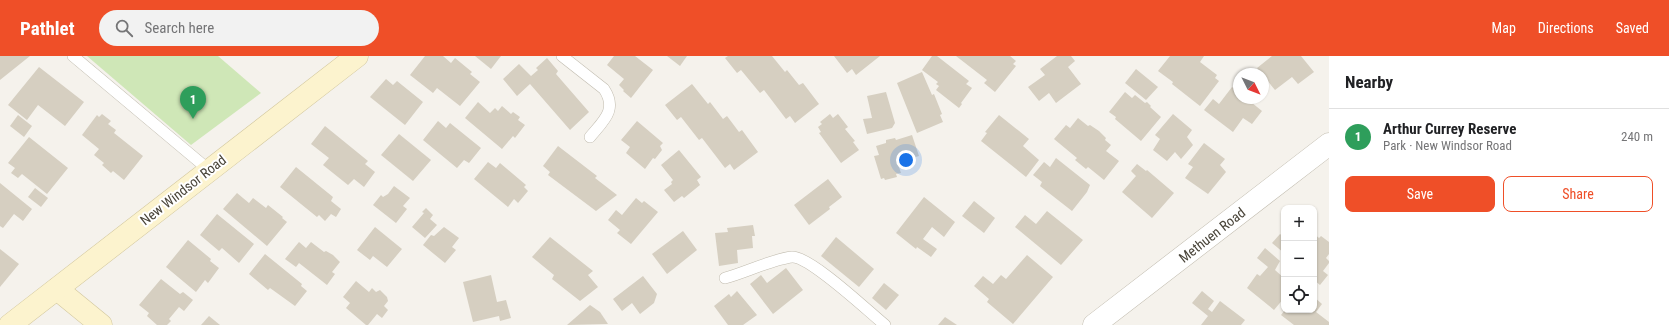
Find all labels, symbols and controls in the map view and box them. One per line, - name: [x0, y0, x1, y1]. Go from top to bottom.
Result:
- search box: [99, 10, 379, 46]
- text: Pathlet: [20, 17, 75, 40]
- icon: search: [113, 17, 135, 39]
- text: Search here: [145, 19, 214, 37]
- text: Map: [1492, 20, 1516, 36]
- text: Directions: [1538, 20, 1594, 36]
- text: Saved: [1616, 20, 1649, 36]
- north arrow: [1233, 68, 1269, 104]
- text: Nearby: [1345, 72, 1393, 92]
- pin: 1: [180, 86, 206, 119]
- text: Arthur Currey Reserve: [1383, 120, 1516, 138]
- text: 1: [1355, 129, 1361, 144]
- text: 240 m: [1621, 129, 1653, 144]
- text: Park · New Windsor Road: [1383, 138, 1512, 153]
- your location: [896, 150, 916, 170]
- street label: New Windsor Road: [137, 152, 229, 228]
- button: Save: [1345, 176, 1495, 212]
- button: Share: [1503, 176, 1653, 212]
- street label: Methuen Road: [1176, 204, 1248, 266]
- map controls: [1281, 205, 1317, 313]
- button: +: [1281, 205, 1317, 241]
- button: −: [1281, 241, 1317, 277]
- button: locate: [1281, 277, 1317, 313]

